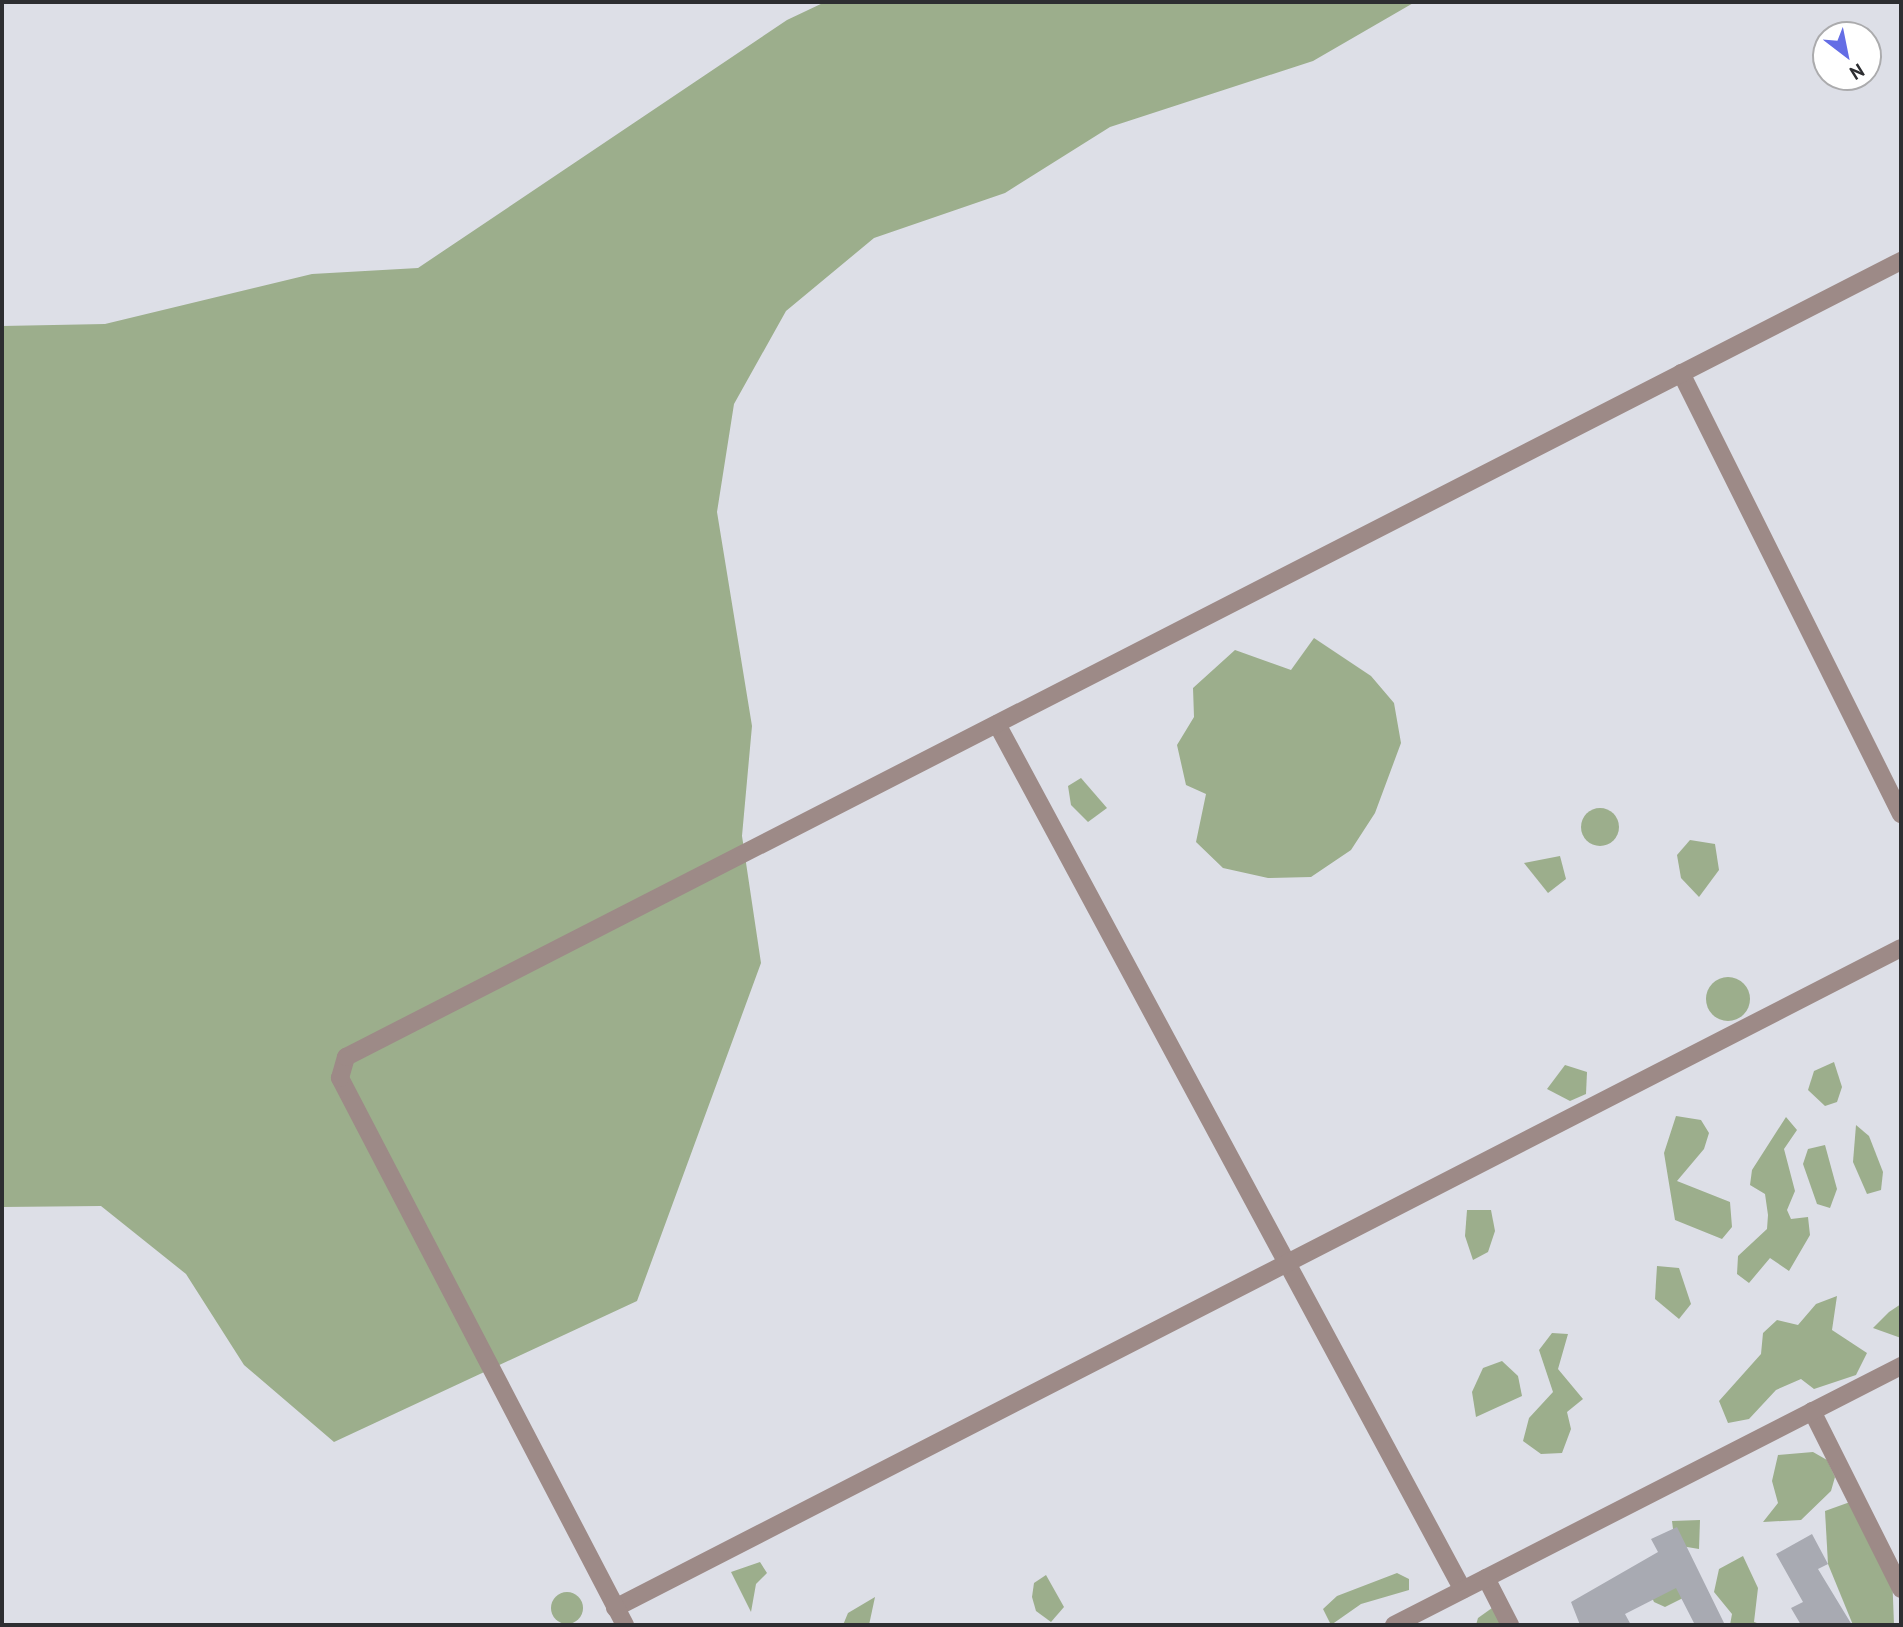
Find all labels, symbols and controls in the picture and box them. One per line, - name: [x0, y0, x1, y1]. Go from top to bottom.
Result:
- north arrow: [1812, 21, 1882, 91]
- text: N: [1845, 59, 1869, 86]

